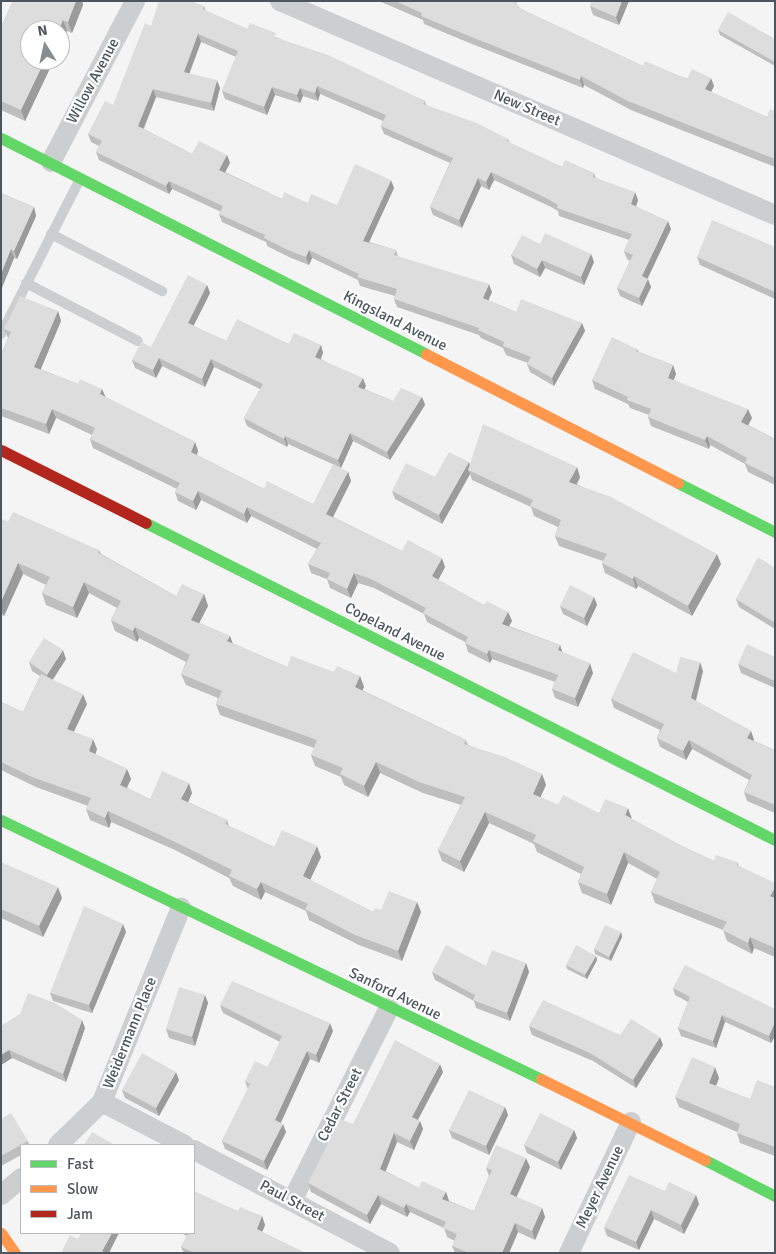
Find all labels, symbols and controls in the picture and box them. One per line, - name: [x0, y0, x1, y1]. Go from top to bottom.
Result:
- north arrow: [20, 20, 70, 70]
- text: N: [36, 22, 49, 40]
- street label: Willow Avenue: [63, 35, 123, 127]
- street label: New Street: [491, 86, 563, 130]
- street label: Kingsland Avenue: [340, 287, 450, 355]
- street label: Copeland Avenue: [342, 599, 448, 665]
- street label: Sanford Avenue: [346, 964, 444, 1024]
- street label: Weidermann Place: [99, 975, 161, 1091]
- street label: Cedar Street: [314, 1065, 366, 1145]
- street label: Meyer Avenue: [572, 1143, 628, 1231]
- legend: [20, 1144, 195, 1234]
- text: Fast: [67, 1155, 94, 1173]
- street label: Paul Street: [257, 1176, 327, 1226]
- text: Slow: [67, 1180, 98, 1198]
- text: Jam: [67, 1205, 93, 1223]

